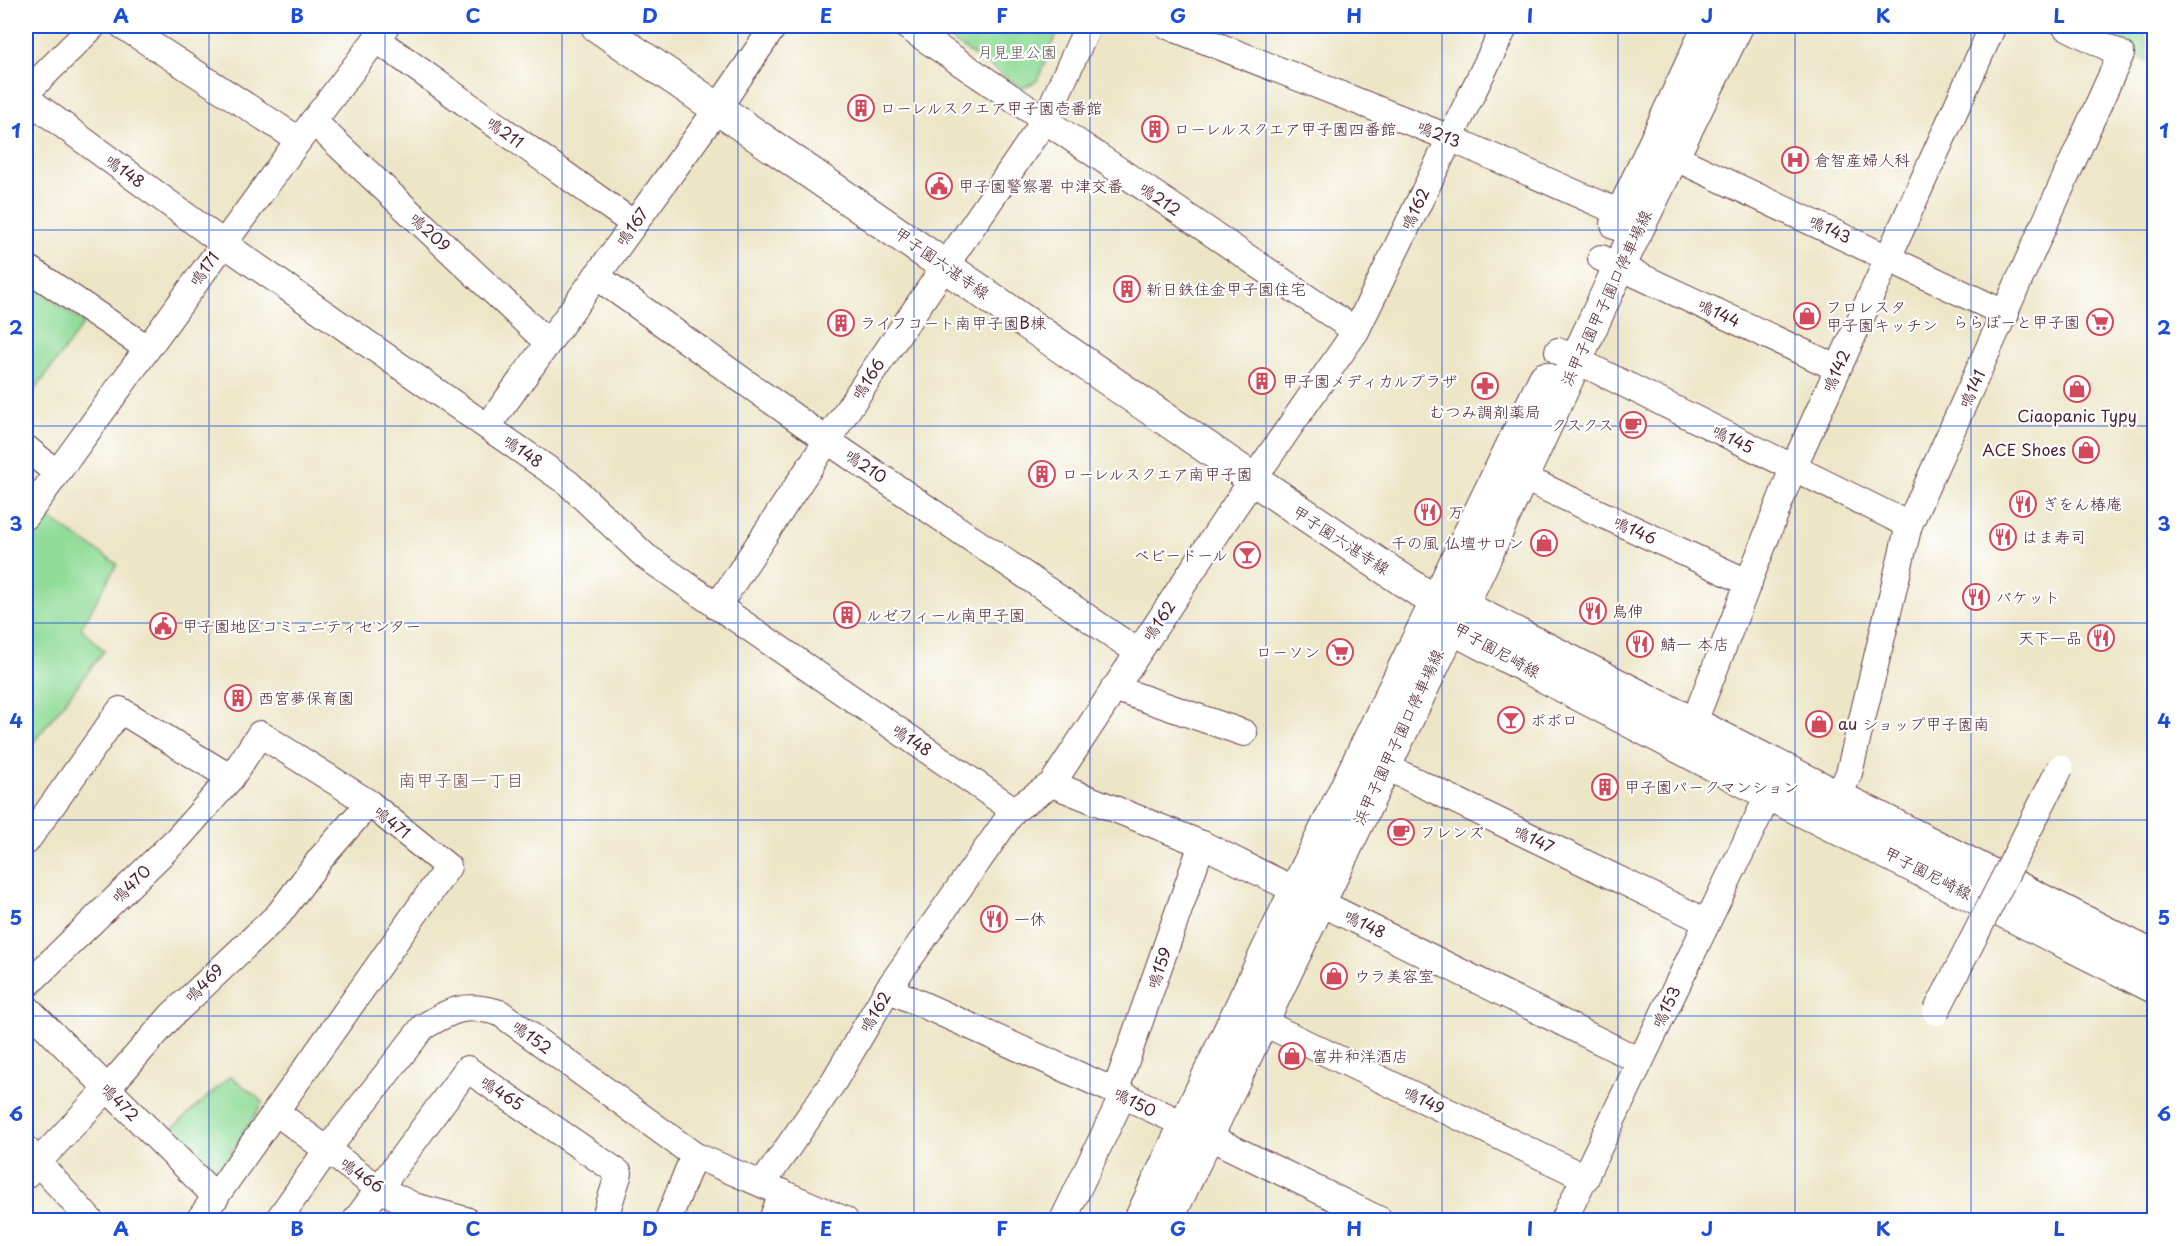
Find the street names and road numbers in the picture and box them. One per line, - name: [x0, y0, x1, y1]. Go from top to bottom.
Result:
- street label: 鳴211: [482, 110, 529, 153]
- street label: 鳴213: [1414, 113, 1465, 153]
- street label: 鳴148: [101, 148, 150, 193]
- street label: 鳴212: [1135, 175, 1186, 221]
- street label: 鳴162: [1394, 183, 1435, 234]
- street label: 鳴167: [609, 202, 653, 251]
- street label: 浜甲子園甲子園口停車場線: [1554, 205, 1657, 390]
- street label: 鳴209: [405, 206, 457, 256]
- street label: 鳴143: [1805, 208, 1856, 248]
- street label: 甲子園六湛寺線: [890, 220, 995, 304]
- street label: 鳴171: [182, 246, 224, 291]
- street label: 鳴144: [1694, 292, 1745, 332]
- street label: 鳴142: [1815, 345, 1855, 396]
- street label: 鳴166: [845, 353, 890, 404]
- street label: 鳴141: [1952, 365, 1990, 412]
- street label: 鳴145: [1709, 418, 1758, 458]
- street label: 鳴148: [499, 428, 548, 473]
- street label: 鳴210: [841, 442, 892, 488]
- street label: 甲子園六湛寺線: [1288, 499, 1395, 580]
- street label: 鳴146: [1610, 509, 1661, 549]
- street label: 鳴162: [1136, 595, 1180, 645]
- street label: 甲子園尼崎線: [1450, 615, 1545, 683]
- street label: 浜甲子園甲子園口停車場線: [1346, 644, 1449, 829]
- street label: 鳴148: [888, 717, 937, 761]
- street label: 鳴471: [369, 799, 416, 843]
- street label: 鳴147: [1510, 818, 1559, 858]
- street label: 甲子園尼崎線: [1880, 840, 1977, 905]
- street label: 鳴470: [105, 858, 155, 908]
- street label: 鳴148: [1341, 903, 1390, 943]
- street label: 鳴159: [1140, 943, 1176, 992]
- street label: 鳴469: [178, 957, 228, 1007]
- street label: 鳴153: [1645, 981, 1686, 1032]
- street label: 鳴162: [852, 986, 896, 1037]
- street label: 鳴152: [508, 1013, 558, 1059]
- street label: 鳴465: [476, 1069, 529, 1115]
- street label: 鳴472: [96, 1076, 146, 1126]
- street label: 鳴149: [1400, 1079, 1449, 1119]
- street label: 鳴150: [1110, 1080, 1161, 1122]
- street label: 鳴466: [336, 1150, 389, 1198]

